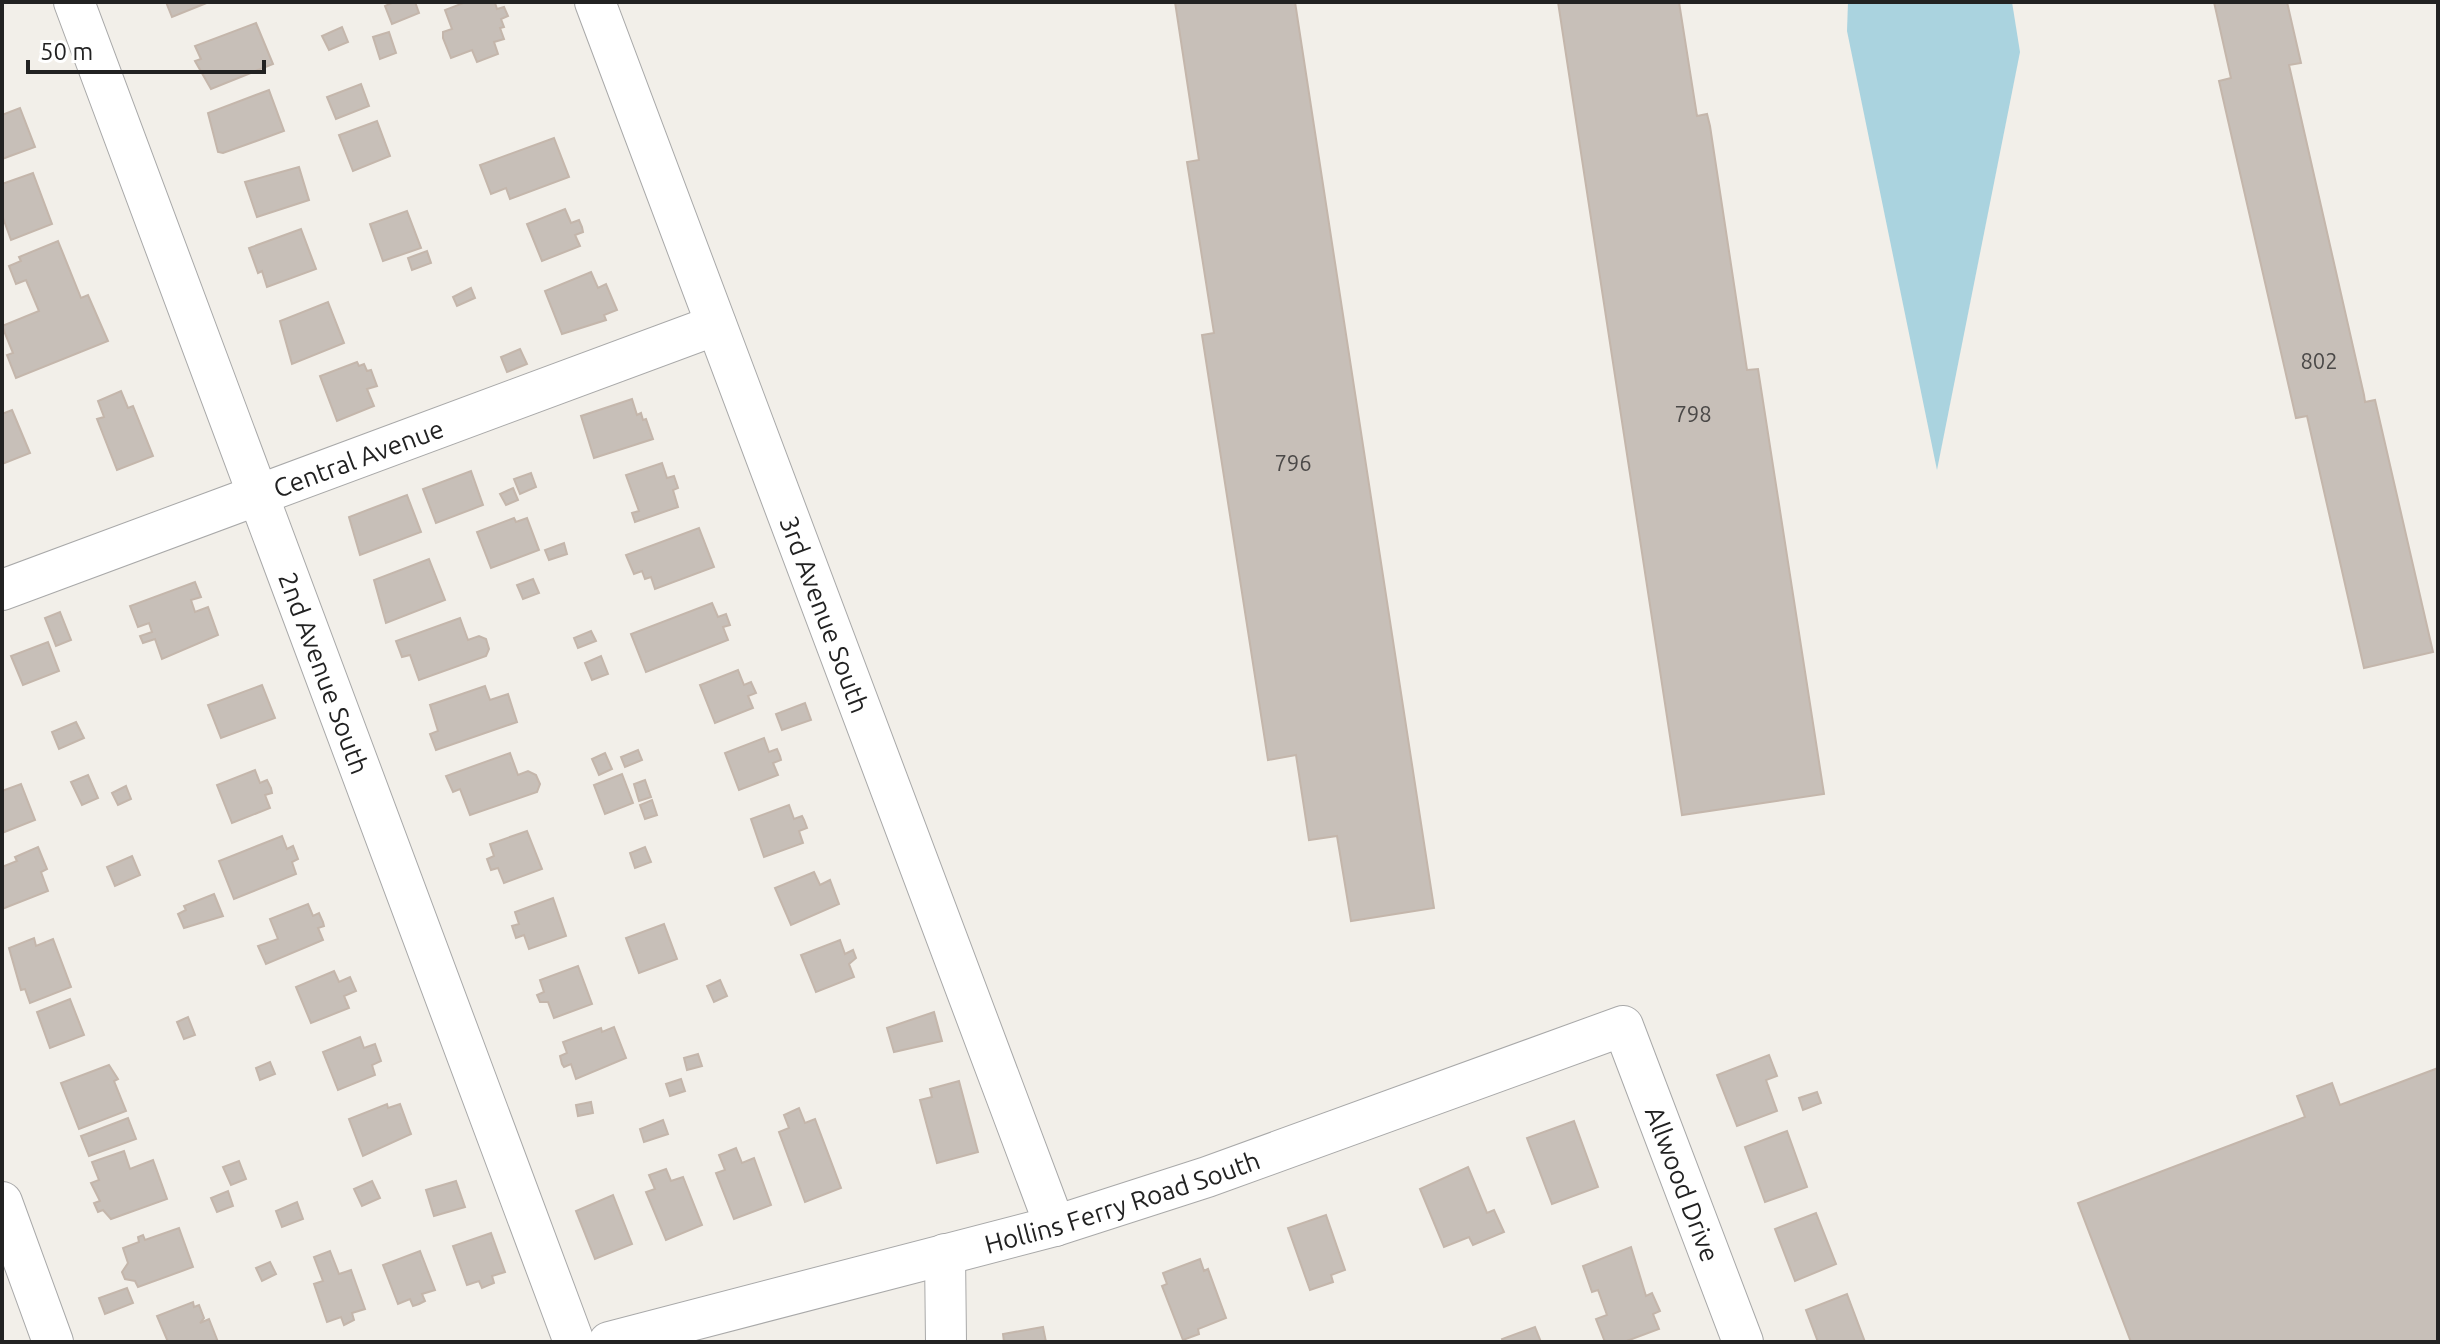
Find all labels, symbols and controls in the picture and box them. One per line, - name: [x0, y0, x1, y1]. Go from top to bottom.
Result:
- scale bar: [28, 24, 264, 74]
- text: 50 m: [40, 38, 93, 65]
- house number: 802: [2300, 348, 2338, 373]
- house number: 798: [1674, 401, 1712, 426]
- street label: Central Avenue: [269, 413, 447, 503]
- house number: 796: [1274, 450, 1312, 475]
- street label: 3rd Avenue South: [775, 512, 875, 717]
- street label: 2nd Avenue South: [273, 568, 375, 778]
- street label: Allwood Drive: [1640, 1102, 1726, 1266]
- street label: Hollins Ferry Road South: [981, 1145, 1264, 1258]

